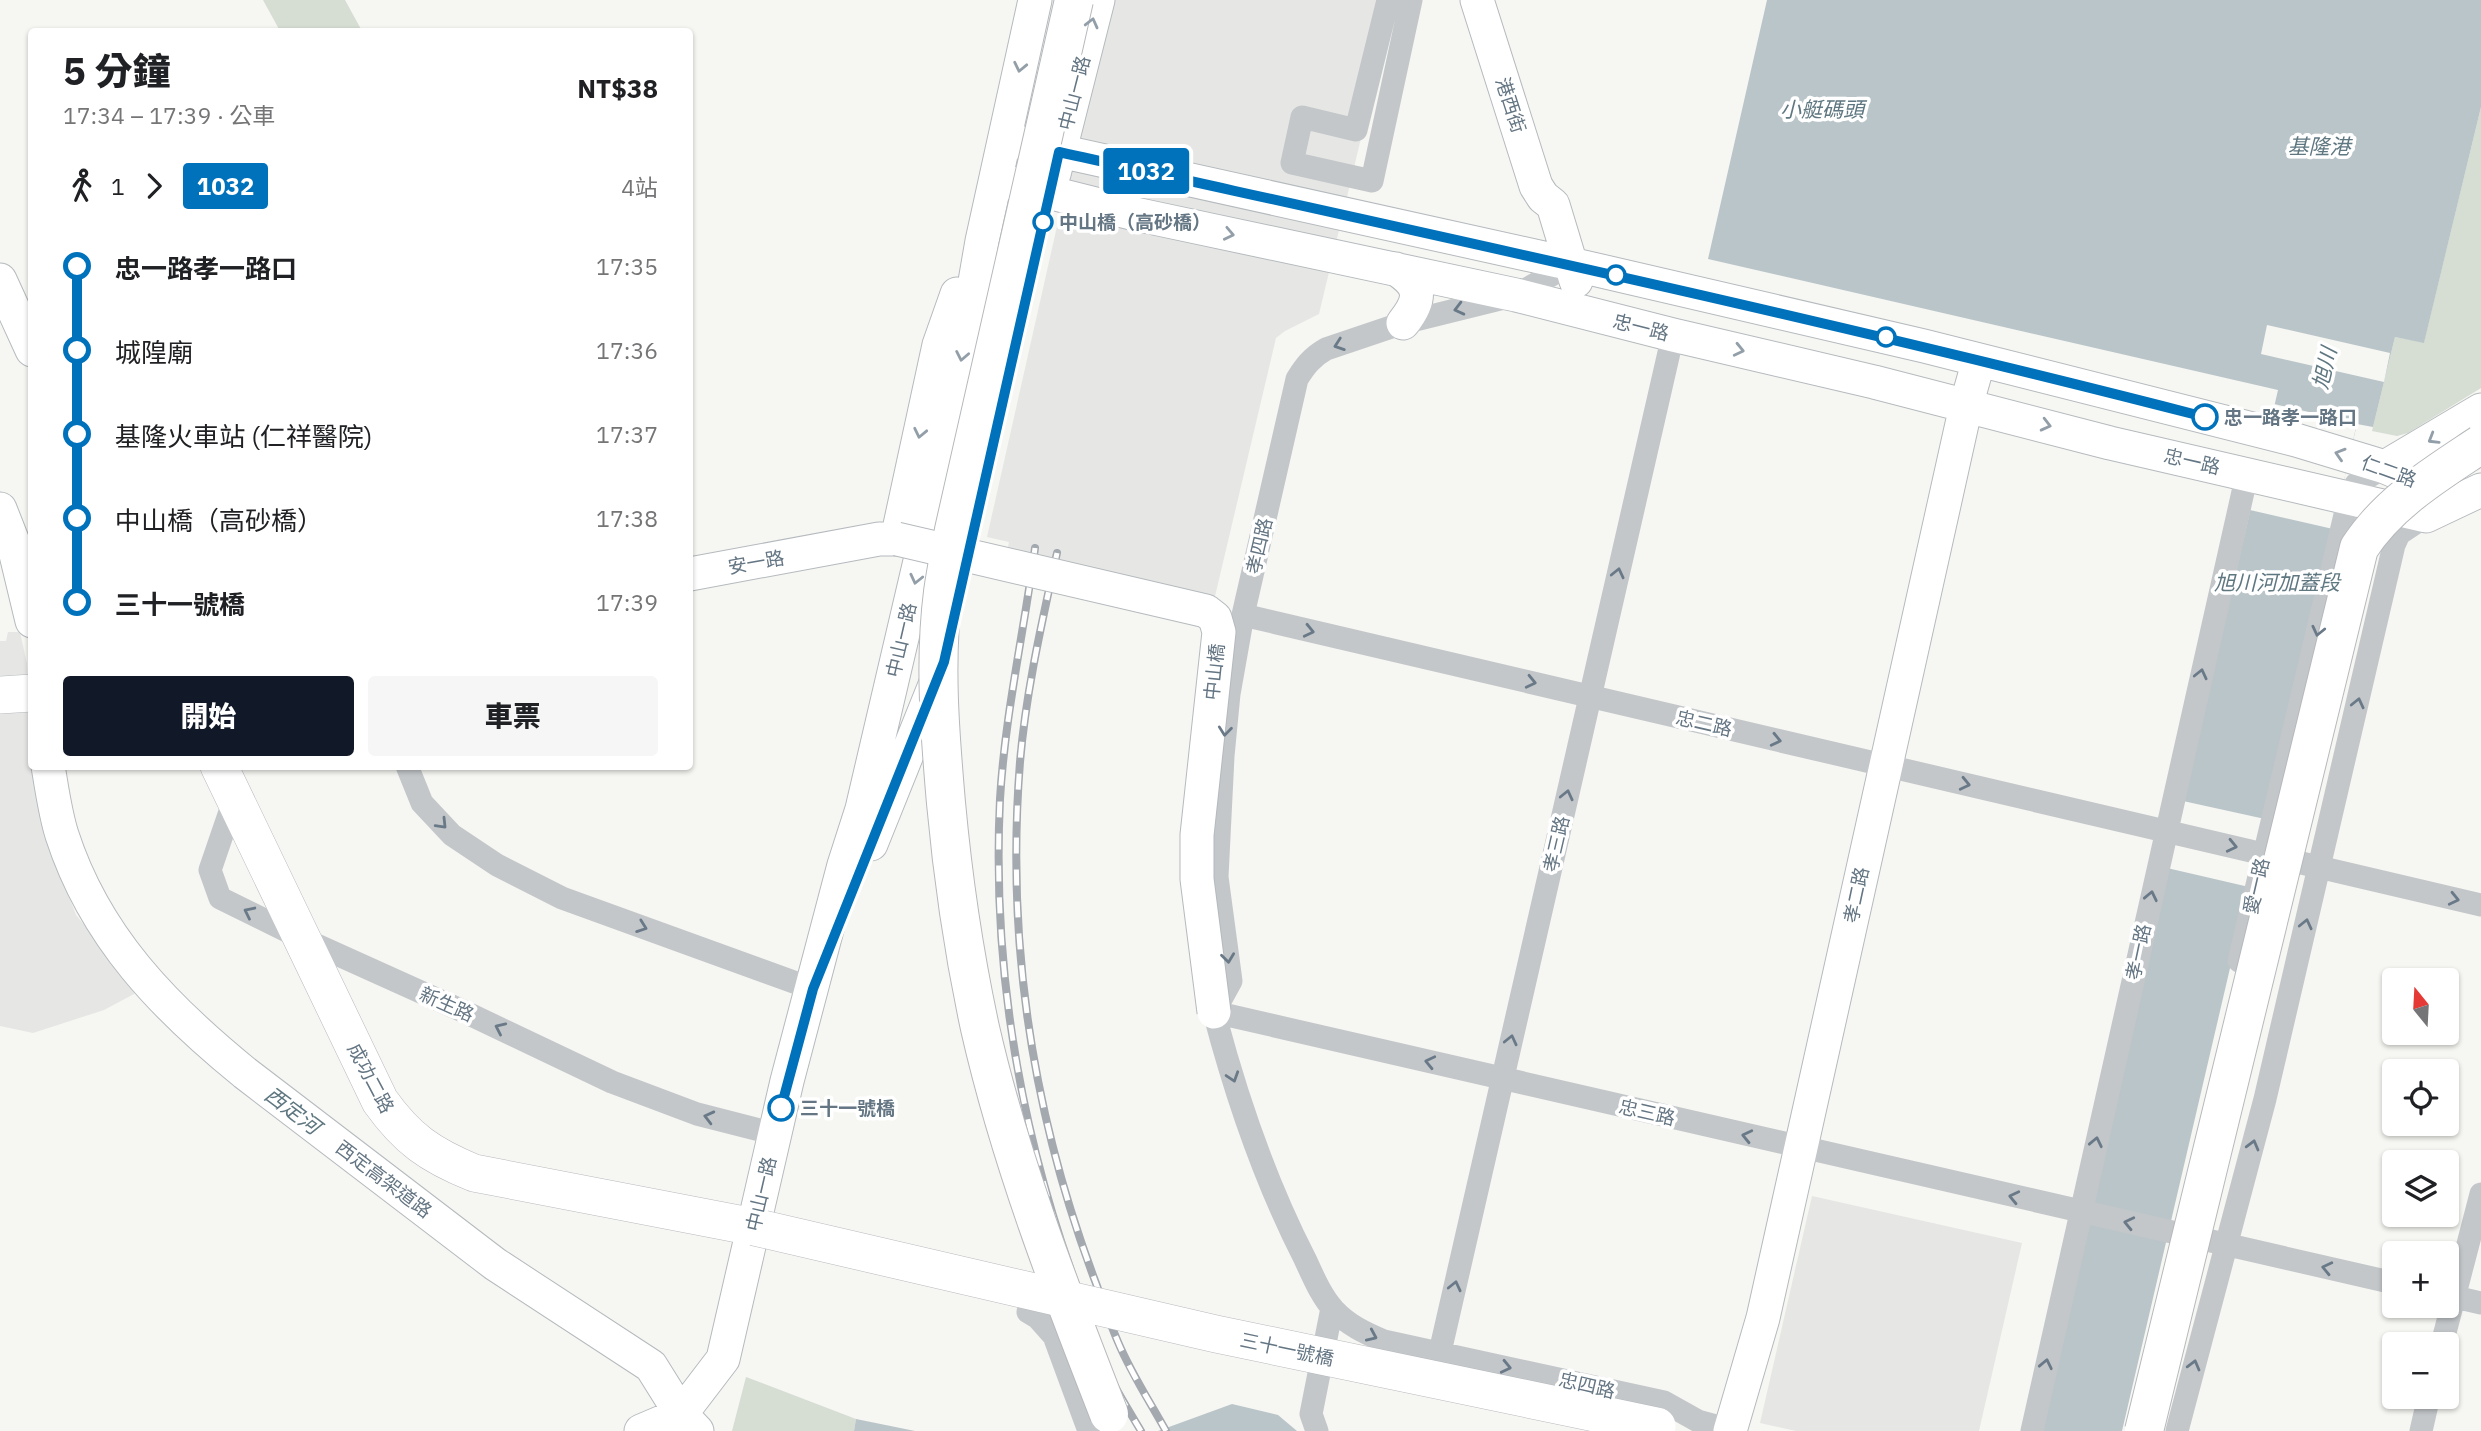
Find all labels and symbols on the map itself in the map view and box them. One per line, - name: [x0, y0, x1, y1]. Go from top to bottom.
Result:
- one-way arrow: [1084, 17, 1098, 29]
- street label: 中山一路: [1053, 53, 1095, 133]
- one-way arrow: [1014, 61, 1029, 73]
- street label: 港西街: [1491, 74, 1531, 136]
- water label: 小艇碼頭: [1780, 95, 1868, 123]
- water label: 基隆港: [2288, 132, 2353, 160]
- line badge: 1032: [1097, 148, 1195, 194]
- place label: 中山橋（高砂橋）: [1059, 210, 1211, 234]
- marker: 中山橋（高砂橋）: [1033, 212, 1053, 232]
- one-way arrow: [1223, 225, 1235, 240]
- unlabelled marker: [1606, 265, 1626, 285]
- one-way arrow: [1454, 301, 1466, 315]
- street label: 忠一路: [1610, 308, 1672, 346]
- unlabelled marker: [1876, 327, 1896, 347]
- one-way arrow: [1333, 337, 1345, 351]
- one-way arrow: [1733, 342, 1745, 357]
- water label: 旭川: [2306, 342, 2343, 392]
- one-way arrow: [955, 350, 970, 362]
- marker: 忠一路孝一路口: [2192, 404, 2218, 430]
- place label: 忠一路孝一路口: [2224, 405, 2357, 429]
- one-way arrow: [2040, 417, 2052, 432]
- one-way arrow: [914, 427, 928, 439]
- one-way arrow: [2427, 430, 2440, 443]
- street label: 忠一路: [2162, 443, 2222, 479]
- one-way arrow: [2335, 447, 2347, 462]
- street label: 仁二路: [2358, 450, 2420, 492]
- street label: 孝四路: [1241, 516, 1277, 576]
- street label: 安一路: [726, 545, 786, 579]
- one-way arrow: [1610, 567, 1624, 579]
- water label: 旭川河加蓋段: [2214, 568, 2342, 596]
- one-way arrow: [910, 573, 924, 585]
- street label: 中山一路: [881, 600, 921, 680]
- one-way arrow: [1303, 622, 1315, 637]
- one-way arrow: [2312, 625, 2326, 637]
- street label: 中山橋: [1199, 642, 1229, 702]
- one-way arrow: [2192, 668, 2207, 680]
- one-way arrow: [1525, 674, 1537, 689]
- one-way arrow: [2350, 697, 2364, 709]
- street label: 忠二路: [1674, 705, 1734, 741]
- one-way arrow: [1218, 726, 1233, 737]
- one-way arrow: [1770, 732, 1782, 746]
- one-way arrow: [1959, 776, 1971, 790]
- one-way arrow: [1559, 789, 1574, 801]
- street label: 孝三路: [1538, 814, 1574, 874]
- one-way arrow: [433, 816, 446, 829]
- one-way arrow: [2226, 837, 2238, 852]
- street label: 愛一路: [2238, 856, 2274, 916]
- street label: 孝二路: [1838, 865, 1874, 925]
- one-way arrow: [2143, 890, 2157, 902]
- one-way arrow: [2447, 890, 2459, 905]
- one-way arrow: [244, 907, 256, 921]
- one-way arrow: [2298, 918, 2312, 930]
- one-way arrow: [636, 919, 648, 933]
- street label: 孝一路: [2120, 922, 2156, 982]
- one-way arrow: [1220, 952, 1235, 963]
- north arrow: [2382, 968, 2459, 1045]
- street label: 新生路: [416, 981, 478, 1027]
- one-way arrow: [495, 1023, 507, 1037]
- one-way arrow: [1503, 1034, 1517, 1046]
- street label: 成功二路: [343, 1039, 399, 1117]
- one-way arrow: [1424, 1056, 1436, 1070]
- one-way arrow: [1225, 1071, 1239, 1083]
- water label: 西定河: [259, 1080, 330, 1143]
- street label: 忠三路: [1617, 1094, 1677, 1130]
- marker: 三十一號橋: [768, 1095, 794, 1121]
- place label: 三十一號橋: [800, 1096, 895, 1120]
- one-way arrow: [703, 1111, 715, 1126]
- one-way arrow: [1741, 1129, 1753, 1144]
- street label: 西定高架道路: [331, 1135, 437, 1223]
- one-way arrow: [2088, 1136, 2103, 1148]
- one-way arrow: [2244, 1139, 2259, 1151]
- street label: 中山一路: [741, 1154, 781, 1234]
- one-way arrow: [2008, 1190, 2020, 1205]
- one-way arrow: [2123, 1216, 2135, 1231]
- one-way arrow: [2321, 1262, 2333, 1277]
- one-way arrow: [1446, 1280, 1461, 1292]
- street label: 三十一號橋: [1238, 1327, 1336, 1371]
- one-way arrow: [1365, 1328, 1377, 1342]
- one-way arrow: [2038, 1358, 2053, 1370]
- one-way arrow: [1500, 1359, 1512, 1373]
- one-way arrow: [2185, 1359, 2200, 1371]
- street label: 忠四路: [1557, 1367, 1617, 1403]

